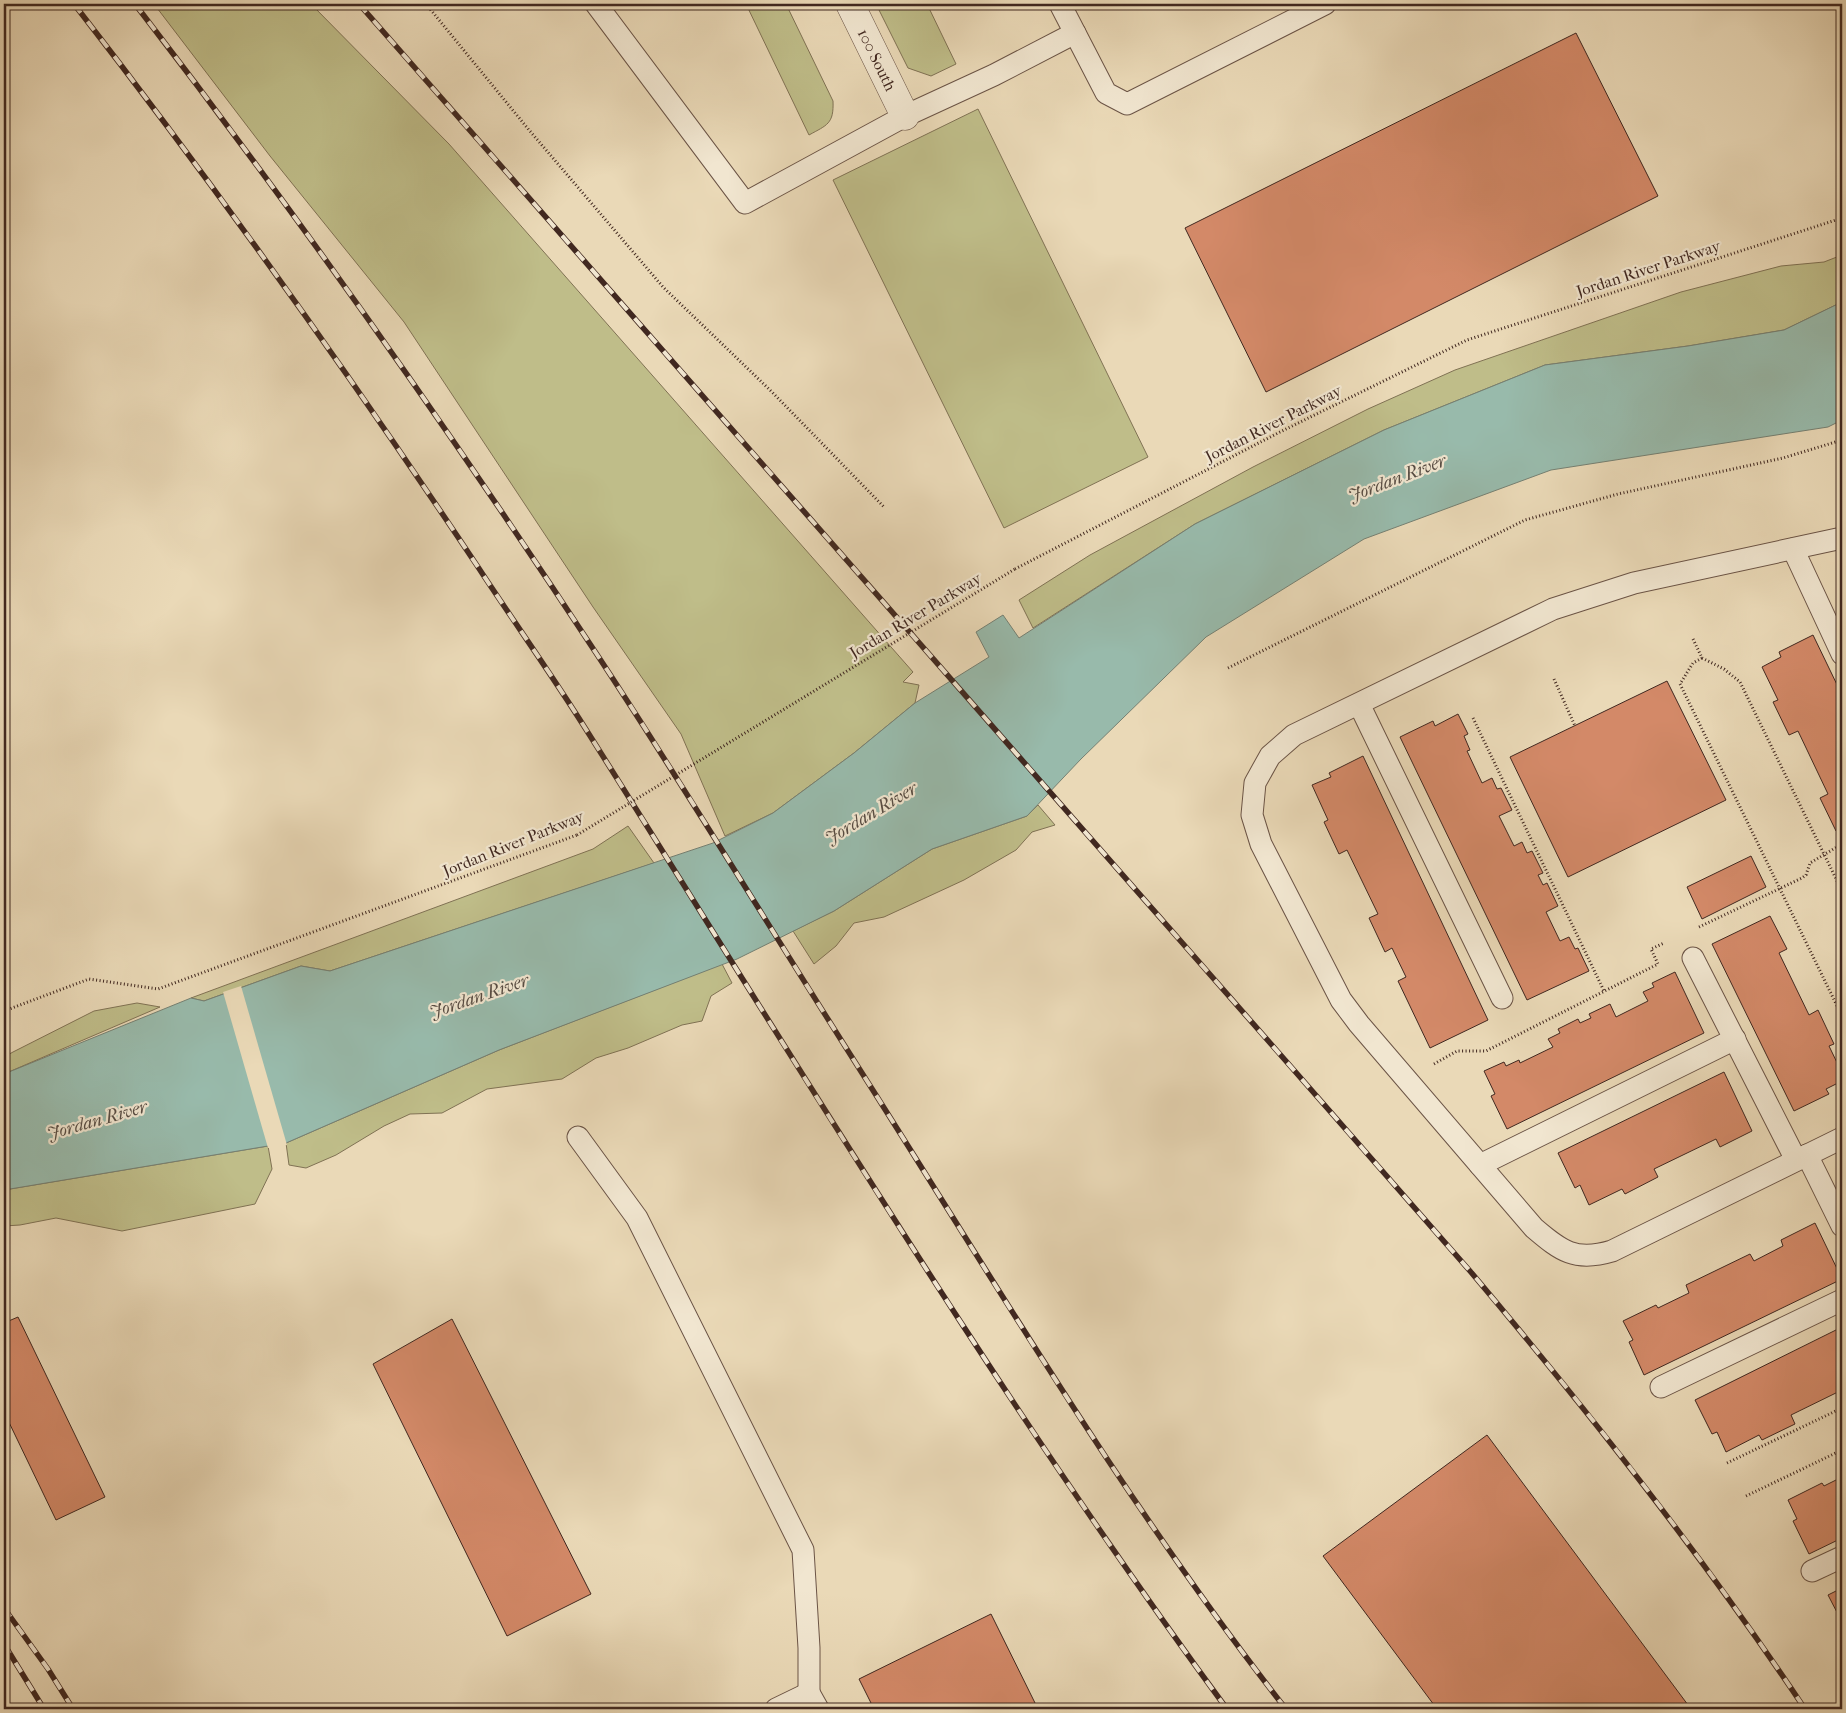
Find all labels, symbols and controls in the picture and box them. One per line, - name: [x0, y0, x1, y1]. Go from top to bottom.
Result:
- street label: 100 South: [854, 26, 900, 94]
- street label: Jordan River Parkway: [1572, 236, 1723, 301]
- street label: Jordan River Parkway: [1200, 381, 1345, 467]
- water label: Jordan River: [1345, 449, 1451, 507]
- street label: Jordan River Parkway: [844, 568, 985, 663]
- water label: Jordan River: [822, 777, 923, 849]
- street label: Jordan River Parkway: [438, 806, 587, 881]
- water label: Jordan River: [427, 969, 533, 1023]
- water label: Jordan River: [45, 1096, 152, 1145]

